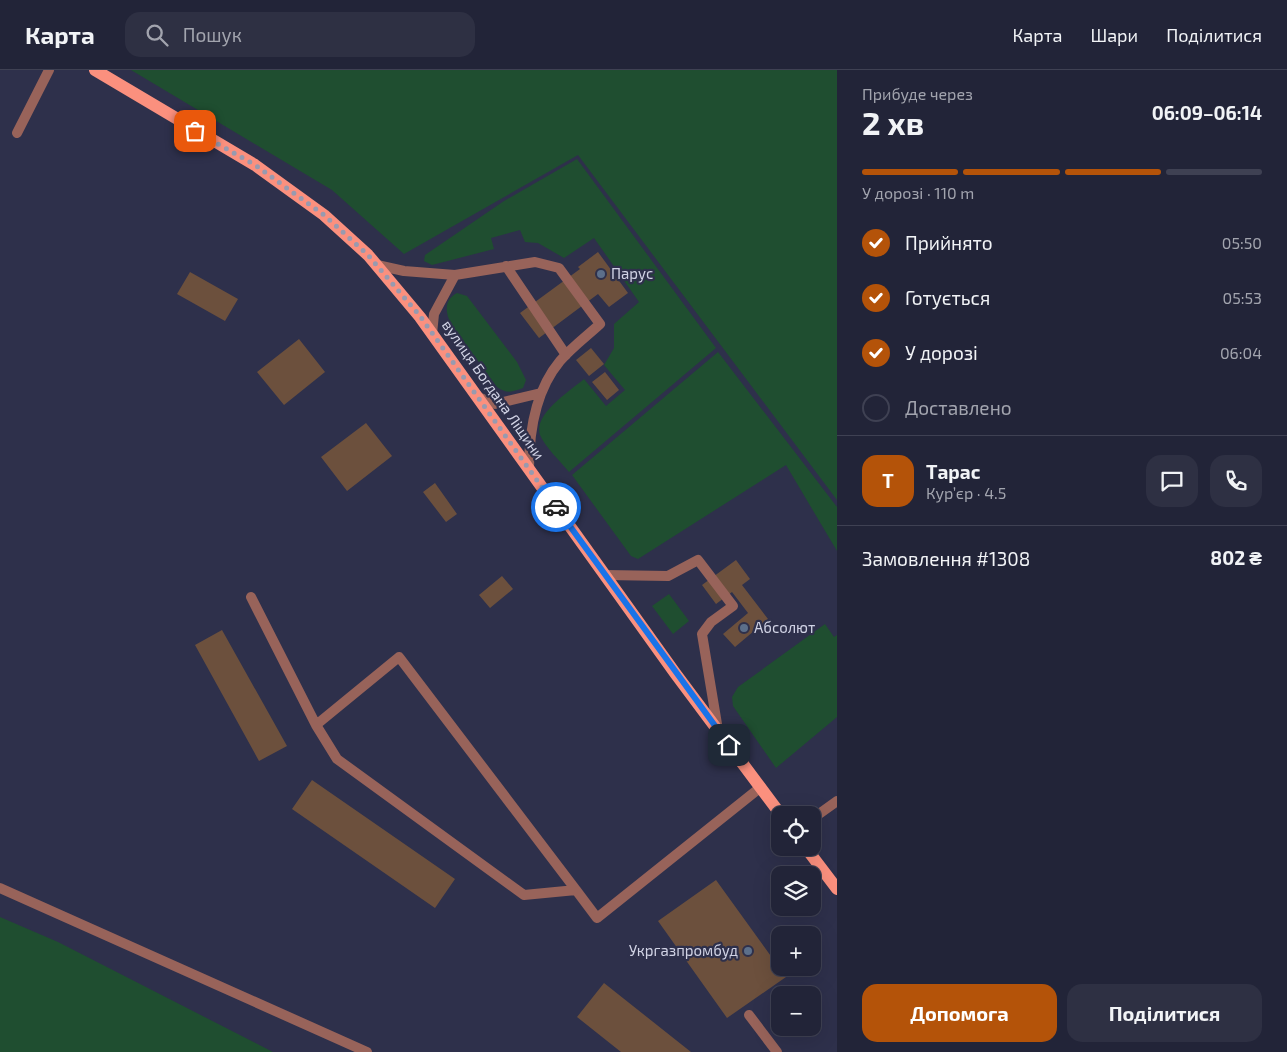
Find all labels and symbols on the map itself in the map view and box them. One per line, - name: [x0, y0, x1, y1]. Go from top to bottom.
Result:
- pin: [174, 110, 216, 152]
- place label: Парус: [611, 264, 653, 283]
- marker: Парус: [595, 268, 607, 280]
- street label: вулиця Богдана Ліщини: [438, 316, 549, 463]
- courier: [531, 482, 581, 532]
- place label: Абсолют: [754, 618, 815, 636]
- marker: Абсолют: [738, 622, 750, 634]
- pin: [708, 724, 750, 766]
- place label: Укргазпромбуд: [629, 941, 738, 960]
- marker: Укргазпромбуд: [742, 945, 754, 957]

